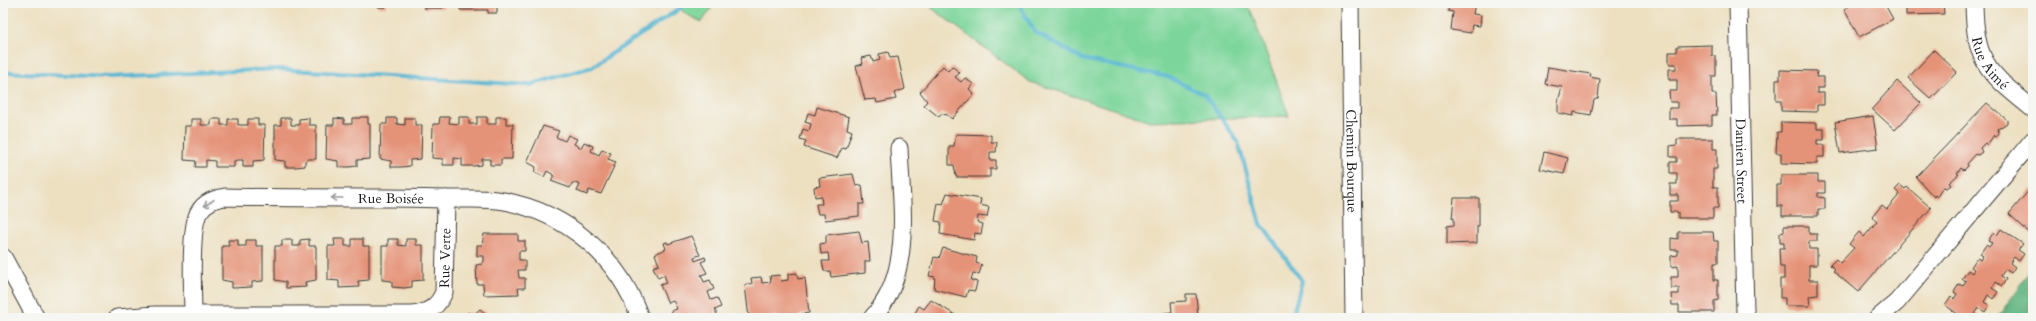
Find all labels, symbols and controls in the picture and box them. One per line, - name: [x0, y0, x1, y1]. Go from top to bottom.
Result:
- street label: Rue Aimé: [1967, 35, 2013, 94]
- street label: Chemin Bourque: [1342, 109, 1362, 213]
- street label: Damien Street: [1731, 118, 1752, 204]
- street label: Rue Boisée: [358, 188, 424, 208]
- one-way arrow: [331, 194, 344, 202]
- one-way arrow: [203, 200, 215, 208]
- street label: Rue Verte: [435, 228, 455, 288]

